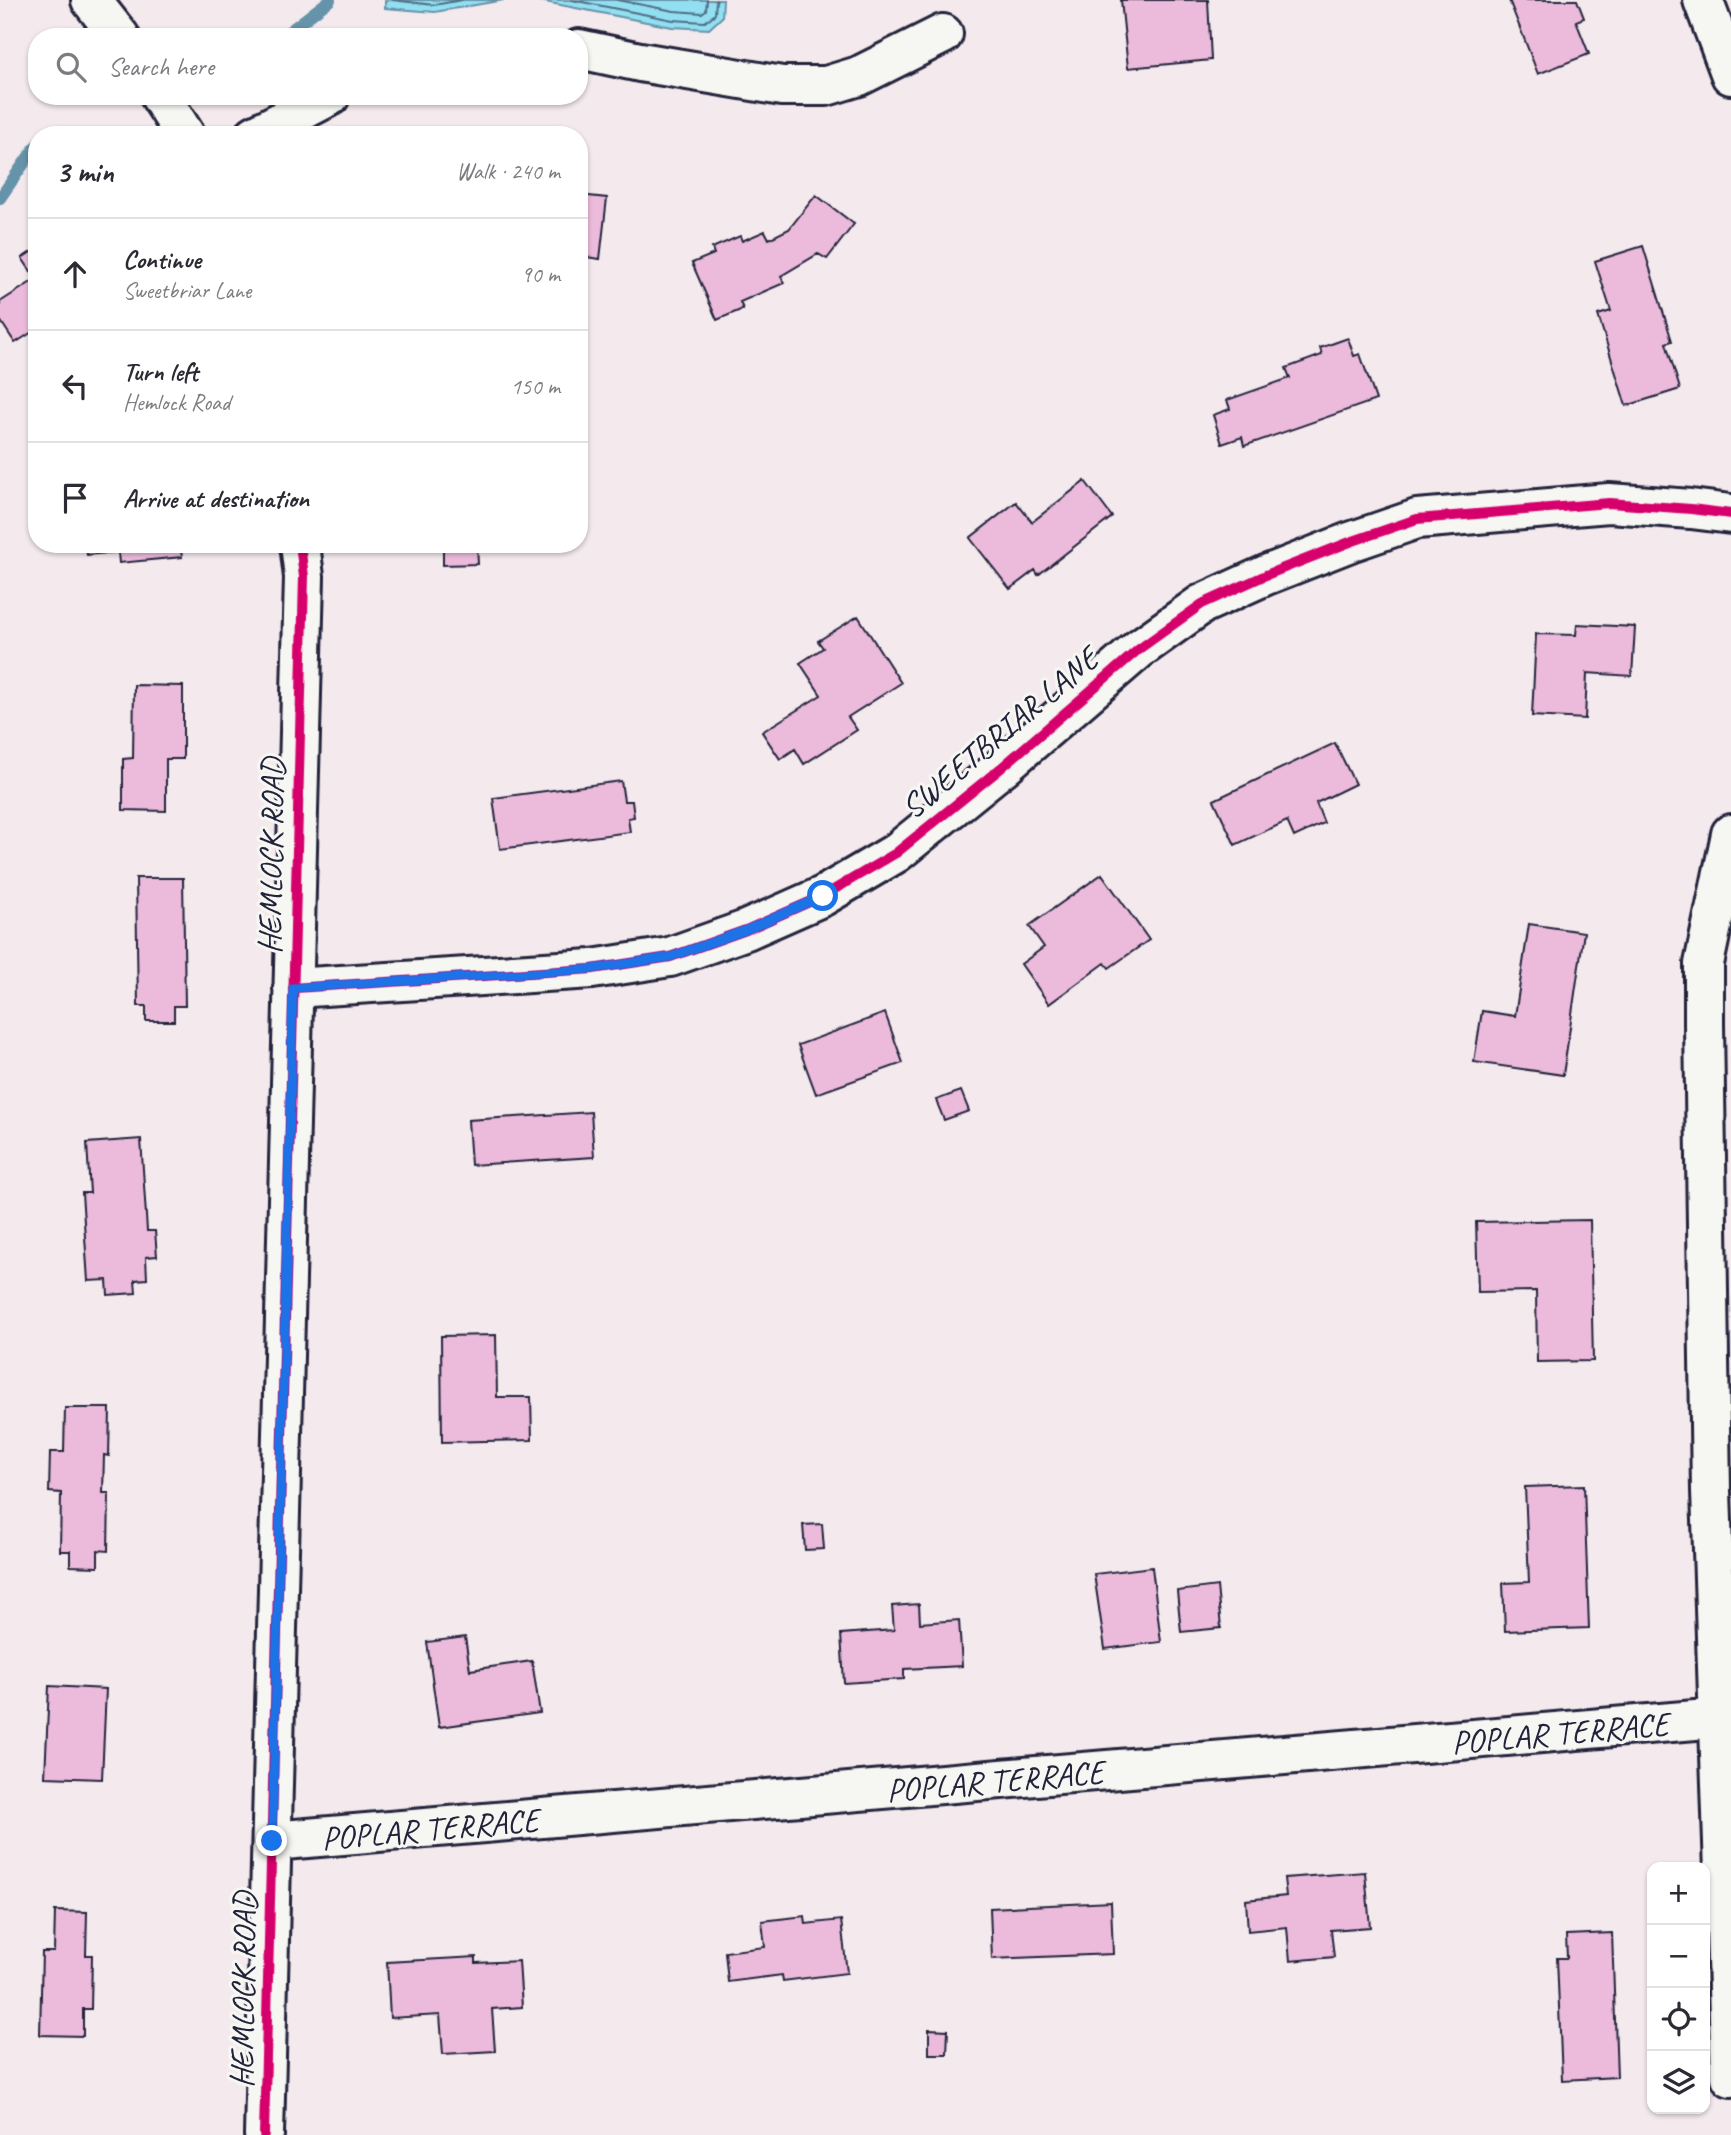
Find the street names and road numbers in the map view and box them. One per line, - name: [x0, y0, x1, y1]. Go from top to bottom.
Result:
- street label: SWEETBRIAR LANE: [892, 635, 1110, 828]
- street label: HEMLOCK ROAD: [248, 755, 294, 954]
- street label: POPLAR TERRACE: [1450, 1702, 1674, 1763]
- street label: POPLAR TERRACE: [885, 1750, 1109, 1811]
- street label: POPLAR TERRACE: [320, 1798, 544, 1859]
- street label: HEMLOCK ROAD: [220, 1889, 266, 2088]

